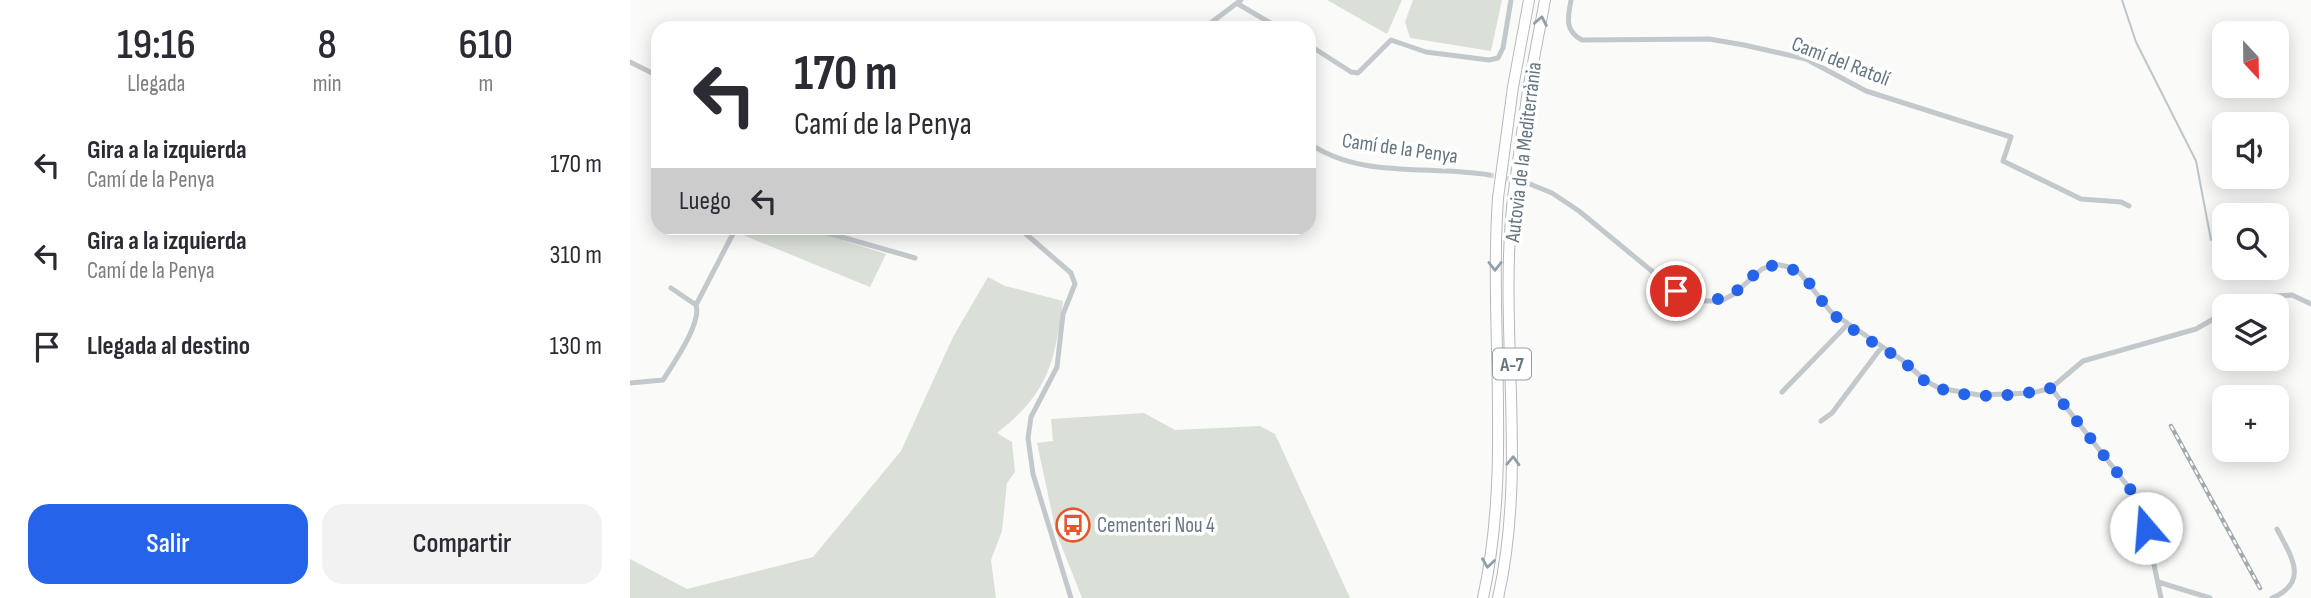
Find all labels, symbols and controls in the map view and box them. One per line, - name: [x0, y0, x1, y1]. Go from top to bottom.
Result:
- one-way arrow: [1533, 15, 1548, 27]
- text: 19:16: [117, 20, 196, 71]
- text: 8: [318, 20, 337, 71]
- text: 610: [459, 20, 513, 71]
- north arrow: [2212, 21, 2289, 98]
- map controls: [2212, 21, 2289, 462]
- street label: Camí del Ratolí: [1788, 31, 1894, 92]
- text: 170 m: [794, 45, 898, 104]
- icon: left: [679, 49, 770, 140]
- street label: Autovia de la Mediterrània: [1500, 61, 1547, 244]
- text: Llegada: [127, 70, 185, 98]
- text: min: [313, 70, 342, 98]
- text: m: [478, 70, 493, 98]
- text: Camí de la Penya: [794, 105, 972, 144]
- button: sound: [2212, 112, 2289, 189]
- street label: Camí de la Penya: [1340, 128, 1459, 169]
- text: Gira a la izquierda: [87, 135, 247, 166]
- icon: left: [28, 146, 66, 184]
- text: 170 m: [550, 149, 602, 180]
- text: Camí de la Penya: [87, 166, 215, 194]
- icon: left: [745, 182, 783, 220]
- text: Luego: [679, 186, 731, 217]
- button: search: [2212, 203, 2289, 280]
- text: Gira a la izquierda: [87, 226, 247, 257]
- icon: left: [28, 237, 66, 275]
- text: 310 m: [550, 240, 602, 271]
- text: Camí de la Penya: [87, 257, 215, 285]
- one-way arrow: [1487, 261, 1503, 272]
- pin: [1646, 261, 1706, 321]
- icon: arrive: [1657, 272, 1695, 310]
- button: layers: [2212, 294, 2289, 371]
- icon: arrive: [28, 328, 66, 366]
- text: Llegada al destino: [87, 331, 250, 362]
- text: 130 m: [550, 331, 602, 362]
- road number: A-7: [1493, 348, 1531, 380]
- button: +: [2212, 385, 2289, 462]
- one-way arrow: [1505, 455, 1520, 466]
- position arrow: [2109, 491, 2183, 565]
- button: Salir: [28, 504, 308, 584]
- button: Compartir: [322, 504, 602, 584]
- bus stop icon: Cementeri Nou 4: [1054, 506, 1092, 544]
- place label: Cementeri Nou 4: [1097, 513, 1215, 538]
- one-way arrow: [1481, 557, 1496, 568]

